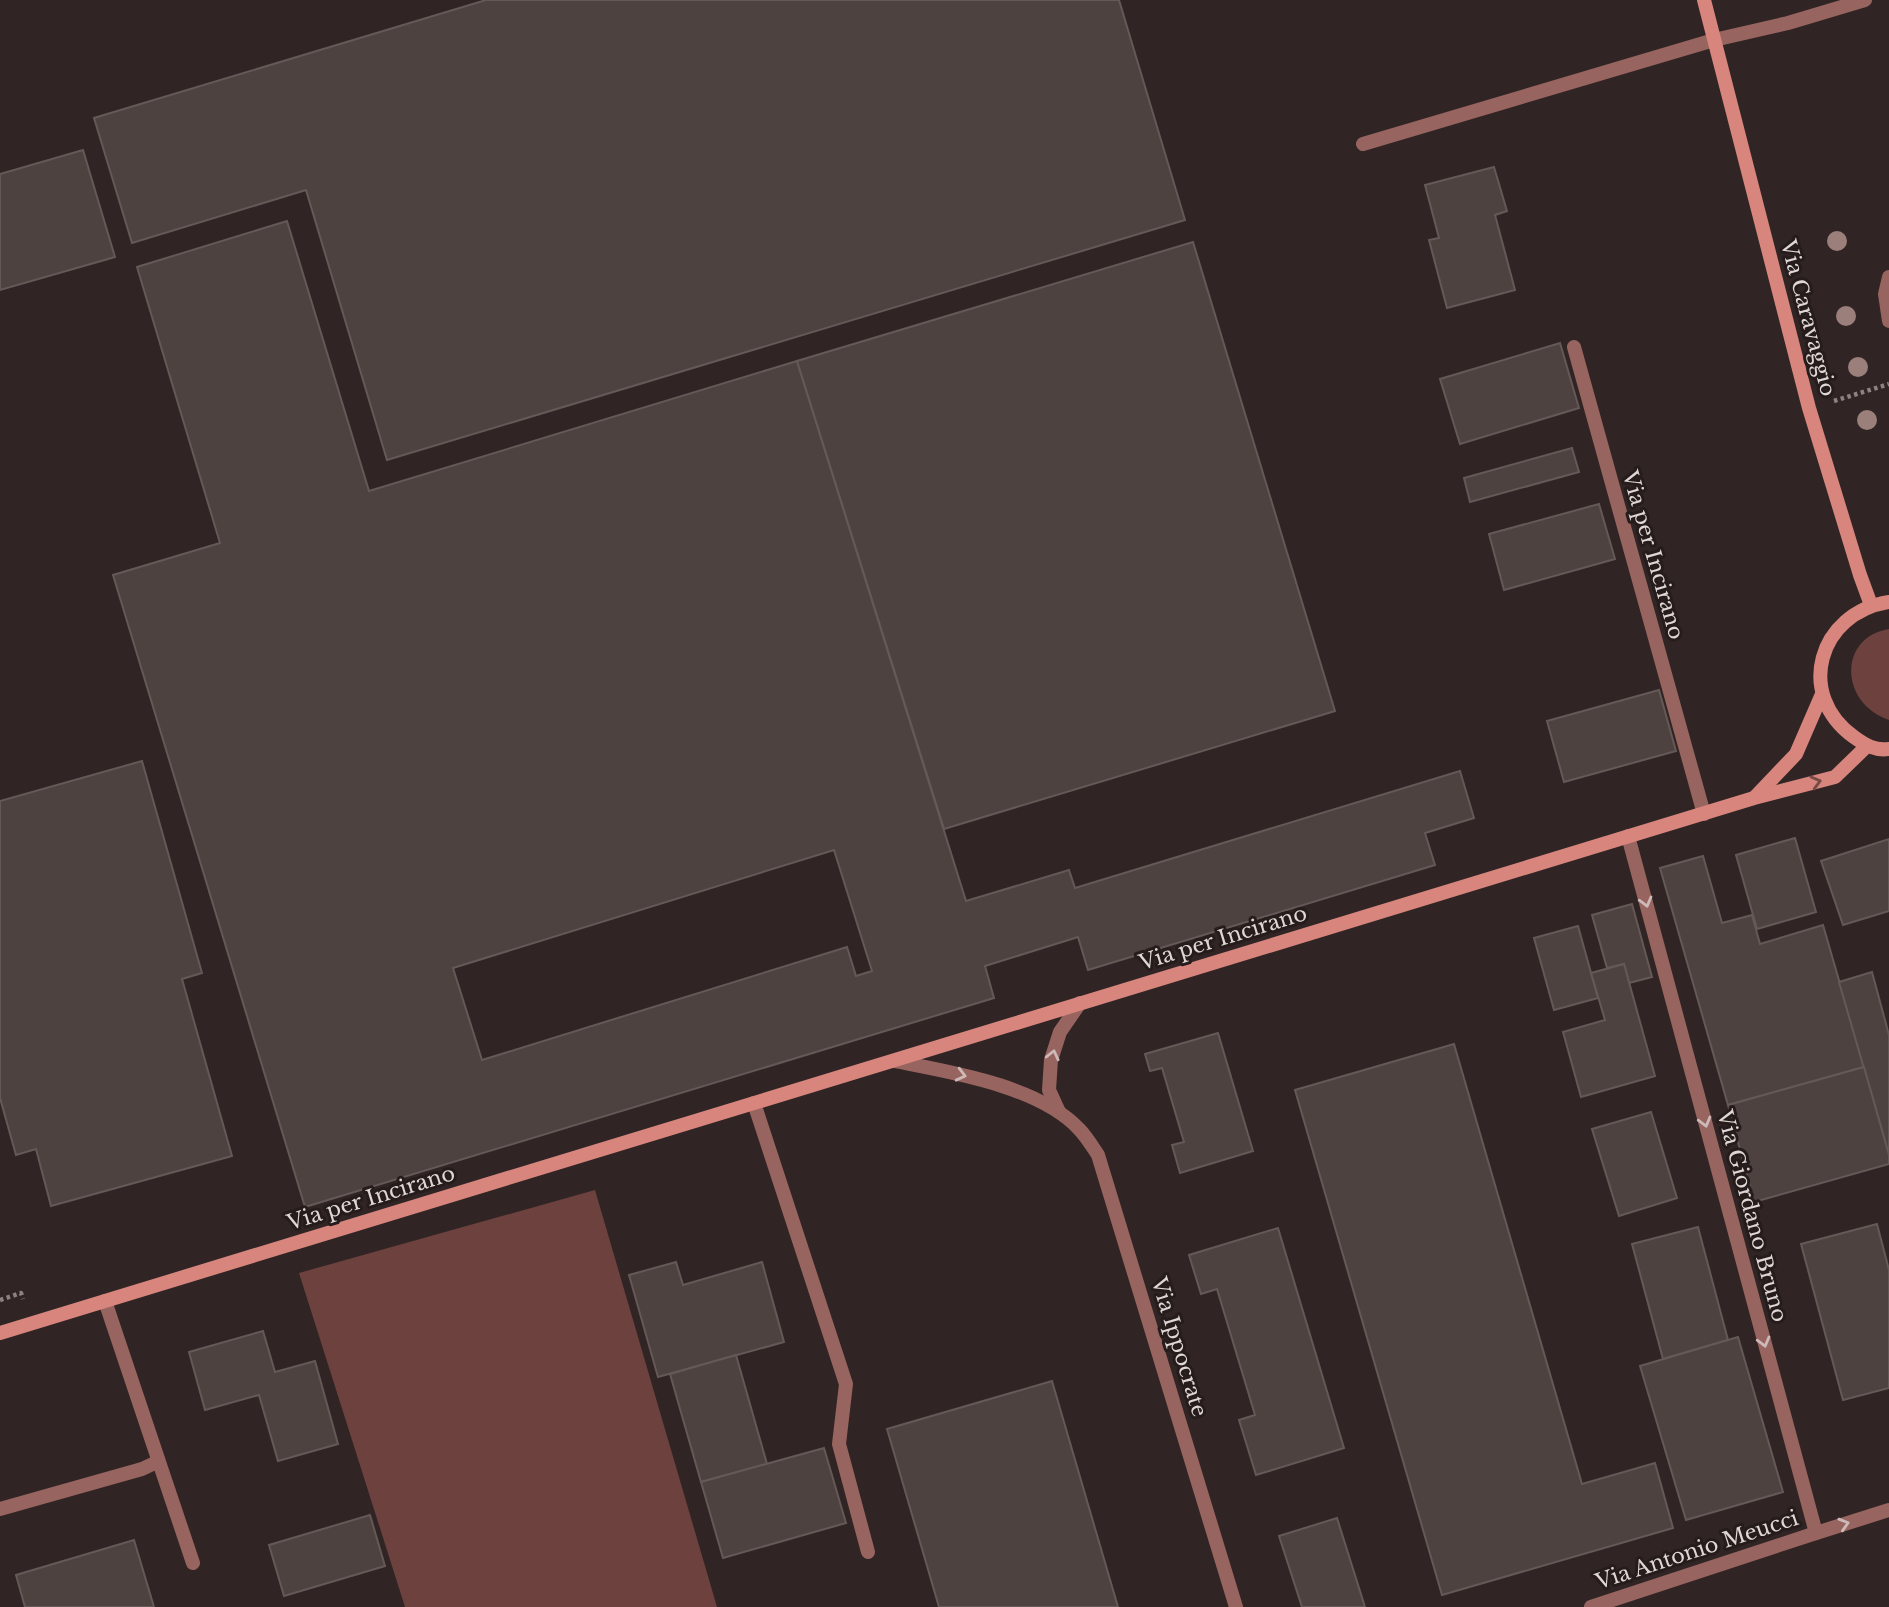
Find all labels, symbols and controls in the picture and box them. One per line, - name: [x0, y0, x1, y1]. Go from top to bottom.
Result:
- street label: Via Caravaggio: [1774, 236, 1841, 399]
- street label: Via per Incirano: [1616, 467, 1689, 642]
- one-way arrow: [1810, 775, 1822, 790]
- one-way arrow: [1638, 896, 1652, 908]
- street label: Via per Incirano: [1135, 900, 1310, 976]
- one-way arrow: [1045, 1049, 1059, 1061]
- one-way arrow: [955, 1067, 967, 1081]
- street label: Via Giordano Bruno: [1711, 1106, 1793, 1325]
- one-way arrow: [1697, 1116, 1711, 1128]
- street label: Via per Incirano: [283, 1160, 458, 1236]
- street label: Via Ippocrate: [1145, 1273, 1213, 1420]
- one-way arrow: [1756, 1335, 1770, 1347]
- street label: Via Antonio Meucci: [1591, 1505, 1802, 1595]
- one-way arrow: [1837, 1518, 1850, 1532]

